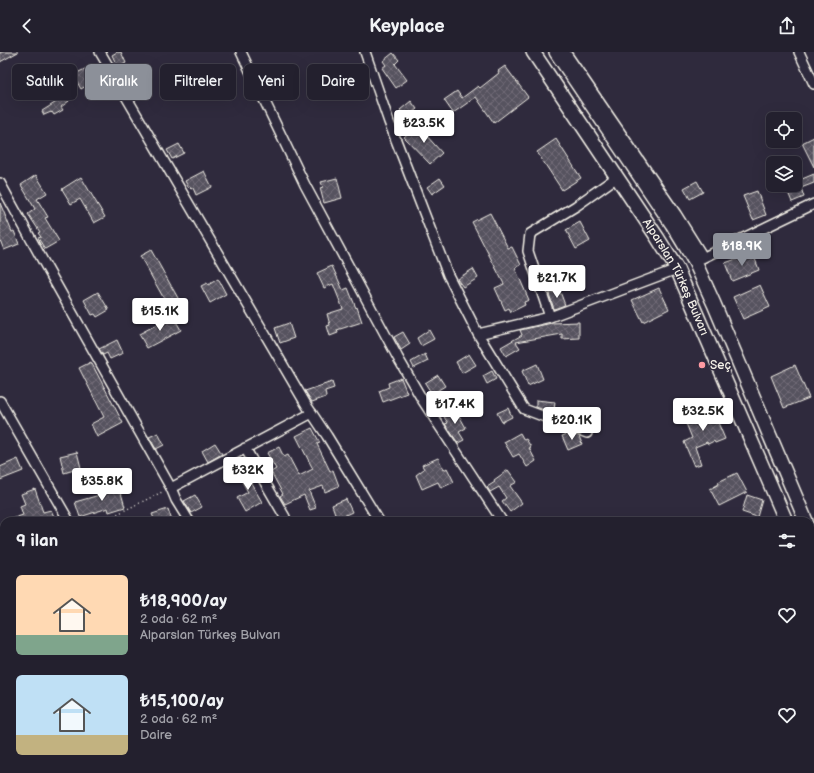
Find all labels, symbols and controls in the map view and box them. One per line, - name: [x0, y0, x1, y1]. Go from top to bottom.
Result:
- icon: back: [16, 15, 38, 37]
- icon: share: [776, 15, 798, 37]
- text: Keyplace: [369, 16, 445, 37]
- chip: Satılık: [12, 64, 77, 100]
- chip: Kiralık: [85, 64, 152, 100]
- chip: Filtreler: [160, 64, 236, 100]
- chip: Yeni: [244, 64, 299, 100]
- chip: Daire: [307, 64, 369, 100]
- pin: ₺23.5K: [391, 110, 457, 144]
- map controls: [766, 112, 802, 192]
- button: locate: [766, 112, 802, 148]
- text: ₺23.5K: [403, 115, 445, 131]
- button: layers: [766, 156, 802, 192]
- street label: Alparslan Türkeş Bulvarı: [639, 216, 712, 338]
- pin: ₺18.9K: [709, 233, 775, 267]
- text: ₺18.9K: [722, 238, 762, 254]
- pin: ₺21.7K: [524, 265, 590, 299]
- text: ₺21.7K: [537, 270, 577, 286]
- pin: ₺15.1K: [127, 298, 193, 332]
- text: ₺15.1K: [141, 303, 179, 319]
- place label: Seç: [710, 358, 731, 373]
- marker: Seç: [697, 360, 707, 370]
- pin: ₺17.4K: [422, 391, 488, 425]
- text: ₺17.4K: [435, 396, 475, 412]
- pin: ₺32.5K: [670, 398, 736, 432]
- text: ₺32.5K: [682, 403, 724, 419]
- pin: ₺20.1K: [539, 407, 605, 441]
- text: ₺20.1K: [552, 412, 592, 428]
- pin: ₺32K: [224, 457, 272, 491]
- text: ₺32K: [232, 462, 264, 478]
- pin: ₺35.8K: [69, 468, 135, 502]
- text: ₺35.8K: [81, 473, 123, 489]
- icon: filters: [776, 530, 798, 552]
- text: 9 ilan: [16, 531, 58, 551]
- icon: home: [48, 591, 96, 639]
- text: ₺18,900/ay: [140, 591, 227, 611]
- icon: heart: [776, 604, 798, 626]
- text: 2 oda · 62 m²: [140, 611, 217, 627]
- text: Alparslan Türkeş Bulvarı: [140, 627, 280, 643]
- icon: home: [48, 691, 96, 739]
- text: ₺15,100/ay: [140, 691, 224, 711]
- icon: heart: [776, 704, 798, 726]
- text: 2 oda · 62 m²: [140, 711, 217, 727]
- text: Daire: [140, 727, 172, 743]

